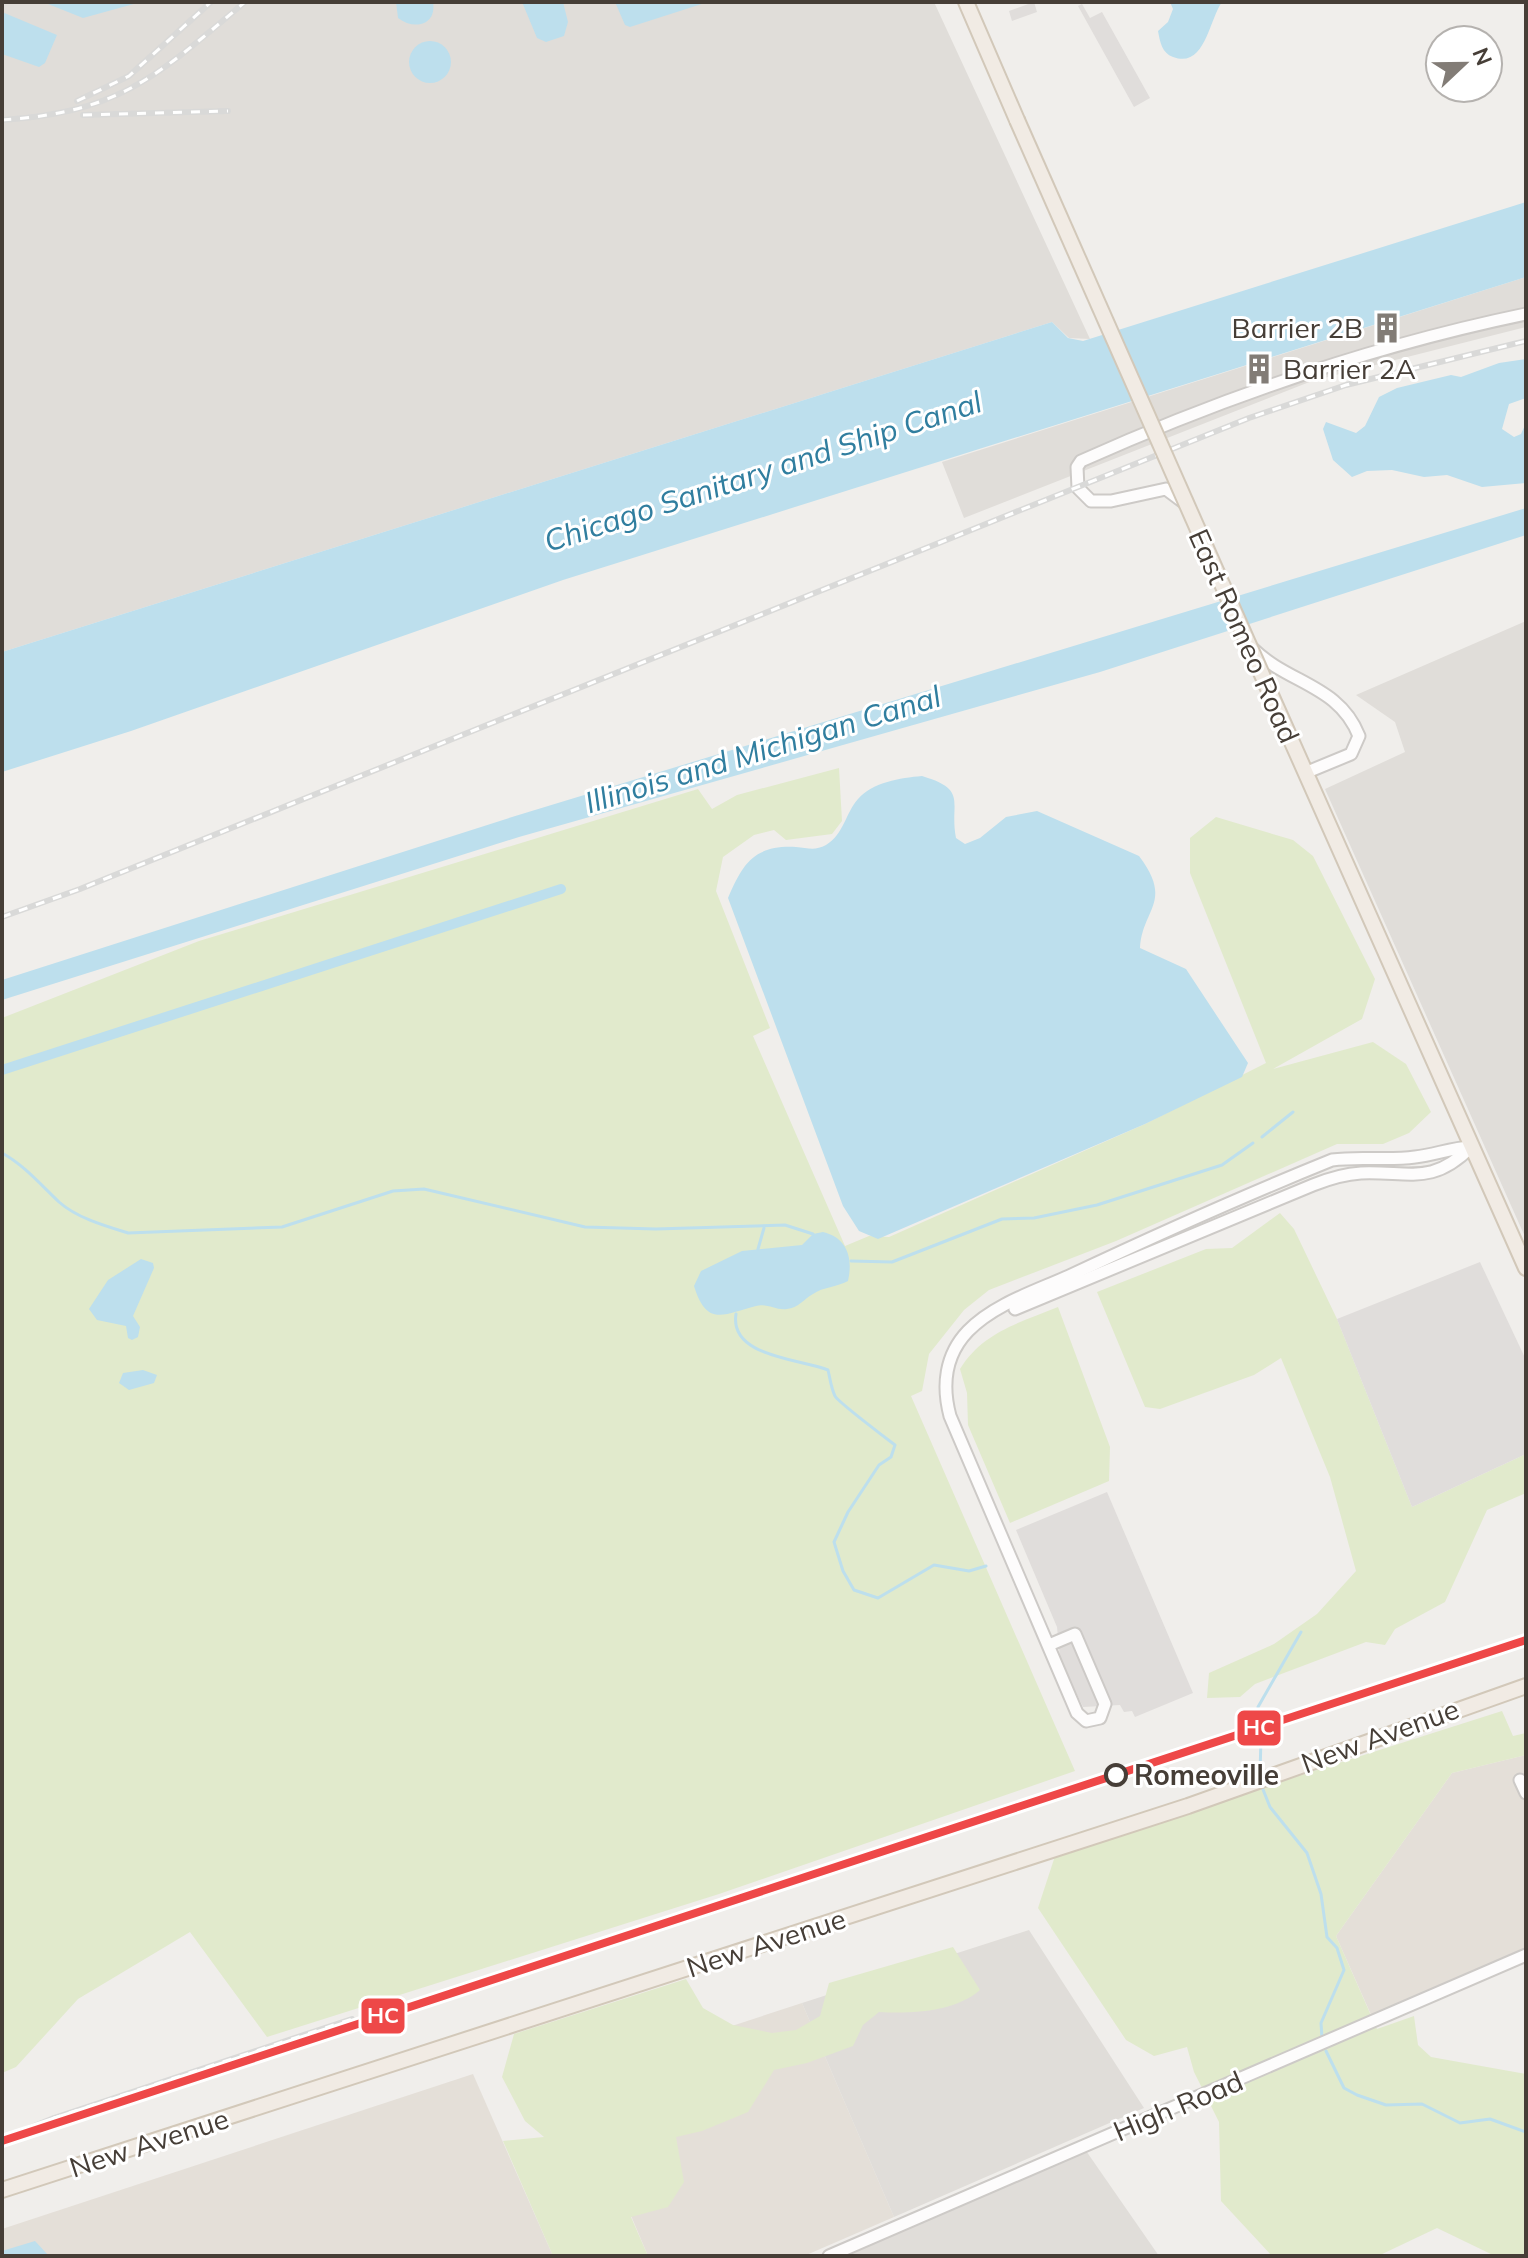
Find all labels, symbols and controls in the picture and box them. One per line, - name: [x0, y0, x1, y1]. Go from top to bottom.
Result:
- north arrow: [1424, 24, 1504, 104]
- text: N: [1466, 44, 1499, 69]
- place label: Barrier 2B: [1232, 310, 1363, 345]
- building icon: Barrier 2B: [1370, 311, 1404, 345]
- place label: Barrier 2A: [1283, 351, 1416, 386]
- building icon: Barrier 2A: [1242, 352, 1276, 386]
- water label: Chicago Sanitary and Ship Canal: [539, 382, 987, 560]
- street label: East Romeo Road: [1182, 523, 1307, 748]
- water label: Illinois and Michigan Canal: [580, 677, 946, 821]
- street label: New Avenue: [1296, 1691, 1463, 1780]
- line badge: HC: [1236, 1709, 1282, 1747]
- text: HC: [1243, 1713, 1275, 1741]
- place label: Romeoville: [1134, 1757, 1279, 1792]
- marker: Romeoville: [1105, 1764, 1127, 1786]
- street label: New Avenue: [682, 1900, 850, 1985]
- line badge: HC: [360, 1997, 406, 2035]
- text: HC: [367, 2001, 399, 2029]
- street label: High Road: [1108, 2063, 1248, 2148]
- street label: New Avenue: [65, 2100, 233, 2185]

